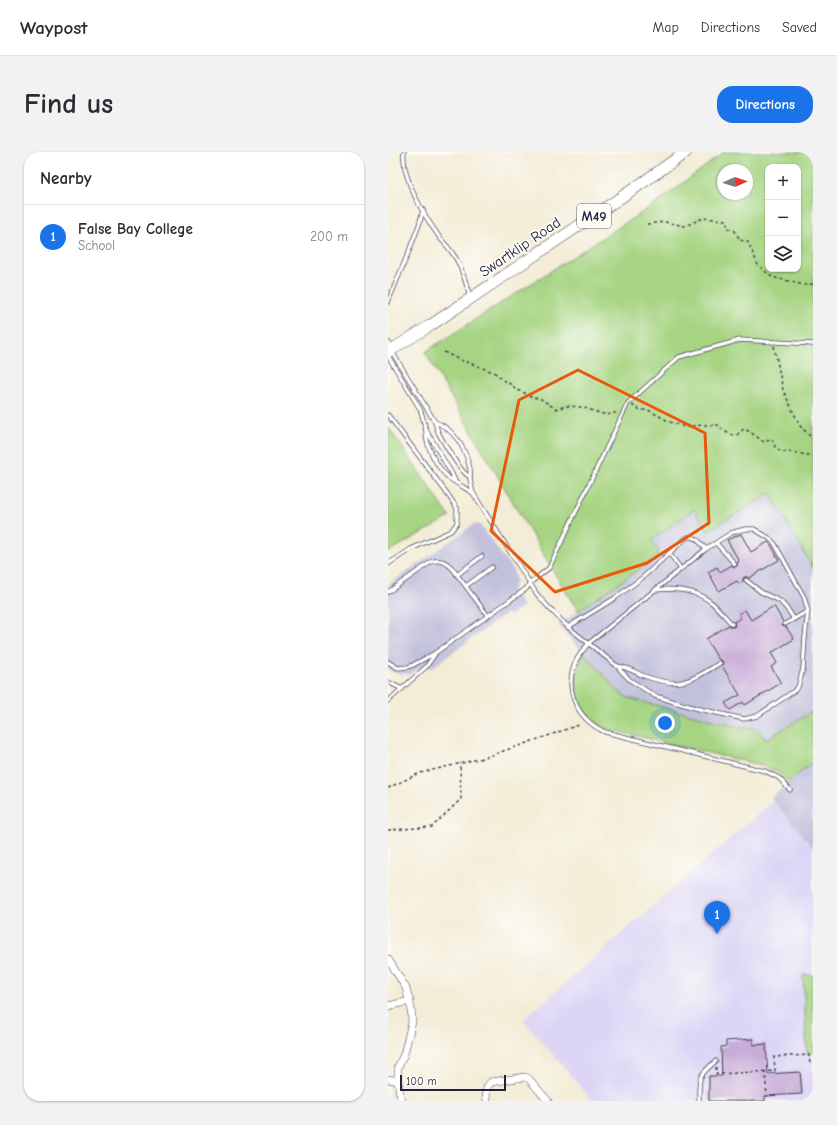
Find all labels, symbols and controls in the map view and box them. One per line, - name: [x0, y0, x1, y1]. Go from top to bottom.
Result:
- text: Waypost: [20, 17, 88, 39]
- text: Map: [652, 19, 679, 36]
- text: Directions: [701, 19, 760, 36]
- text: Saved: [782, 19, 817, 36]
- button: Directions: [717, 86, 813, 123]
- text: Find us: [24, 88, 113, 120]
- north arrow: [717, 164, 753, 200]
- map controls: [765, 164, 801, 272]
- button: +: [765, 164, 801, 200]
- text: Nearby: [40, 169, 91, 188]
- button: −: [765, 200, 801, 236]
- road number: M49: [577, 204, 611, 228]
- street label: Swartklip Road: [476, 213, 564, 281]
- text: False Bay College: [78, 220, 193, 238]
- text: 1: [50, 229, 56, 244]
- text: 200 m: [310, 229, 348, 244]
- button: layers: [765, 236, 801, 272]
- text: School: [78, 238, 115, 253]
- your location: [655, 713, 675, 733]
- pin: 1: [704, 901, 730, 934]
- scale bar: [400, 1073, 506, 1092]
- text: 100 m: [406, 1075, 437, 1088]

